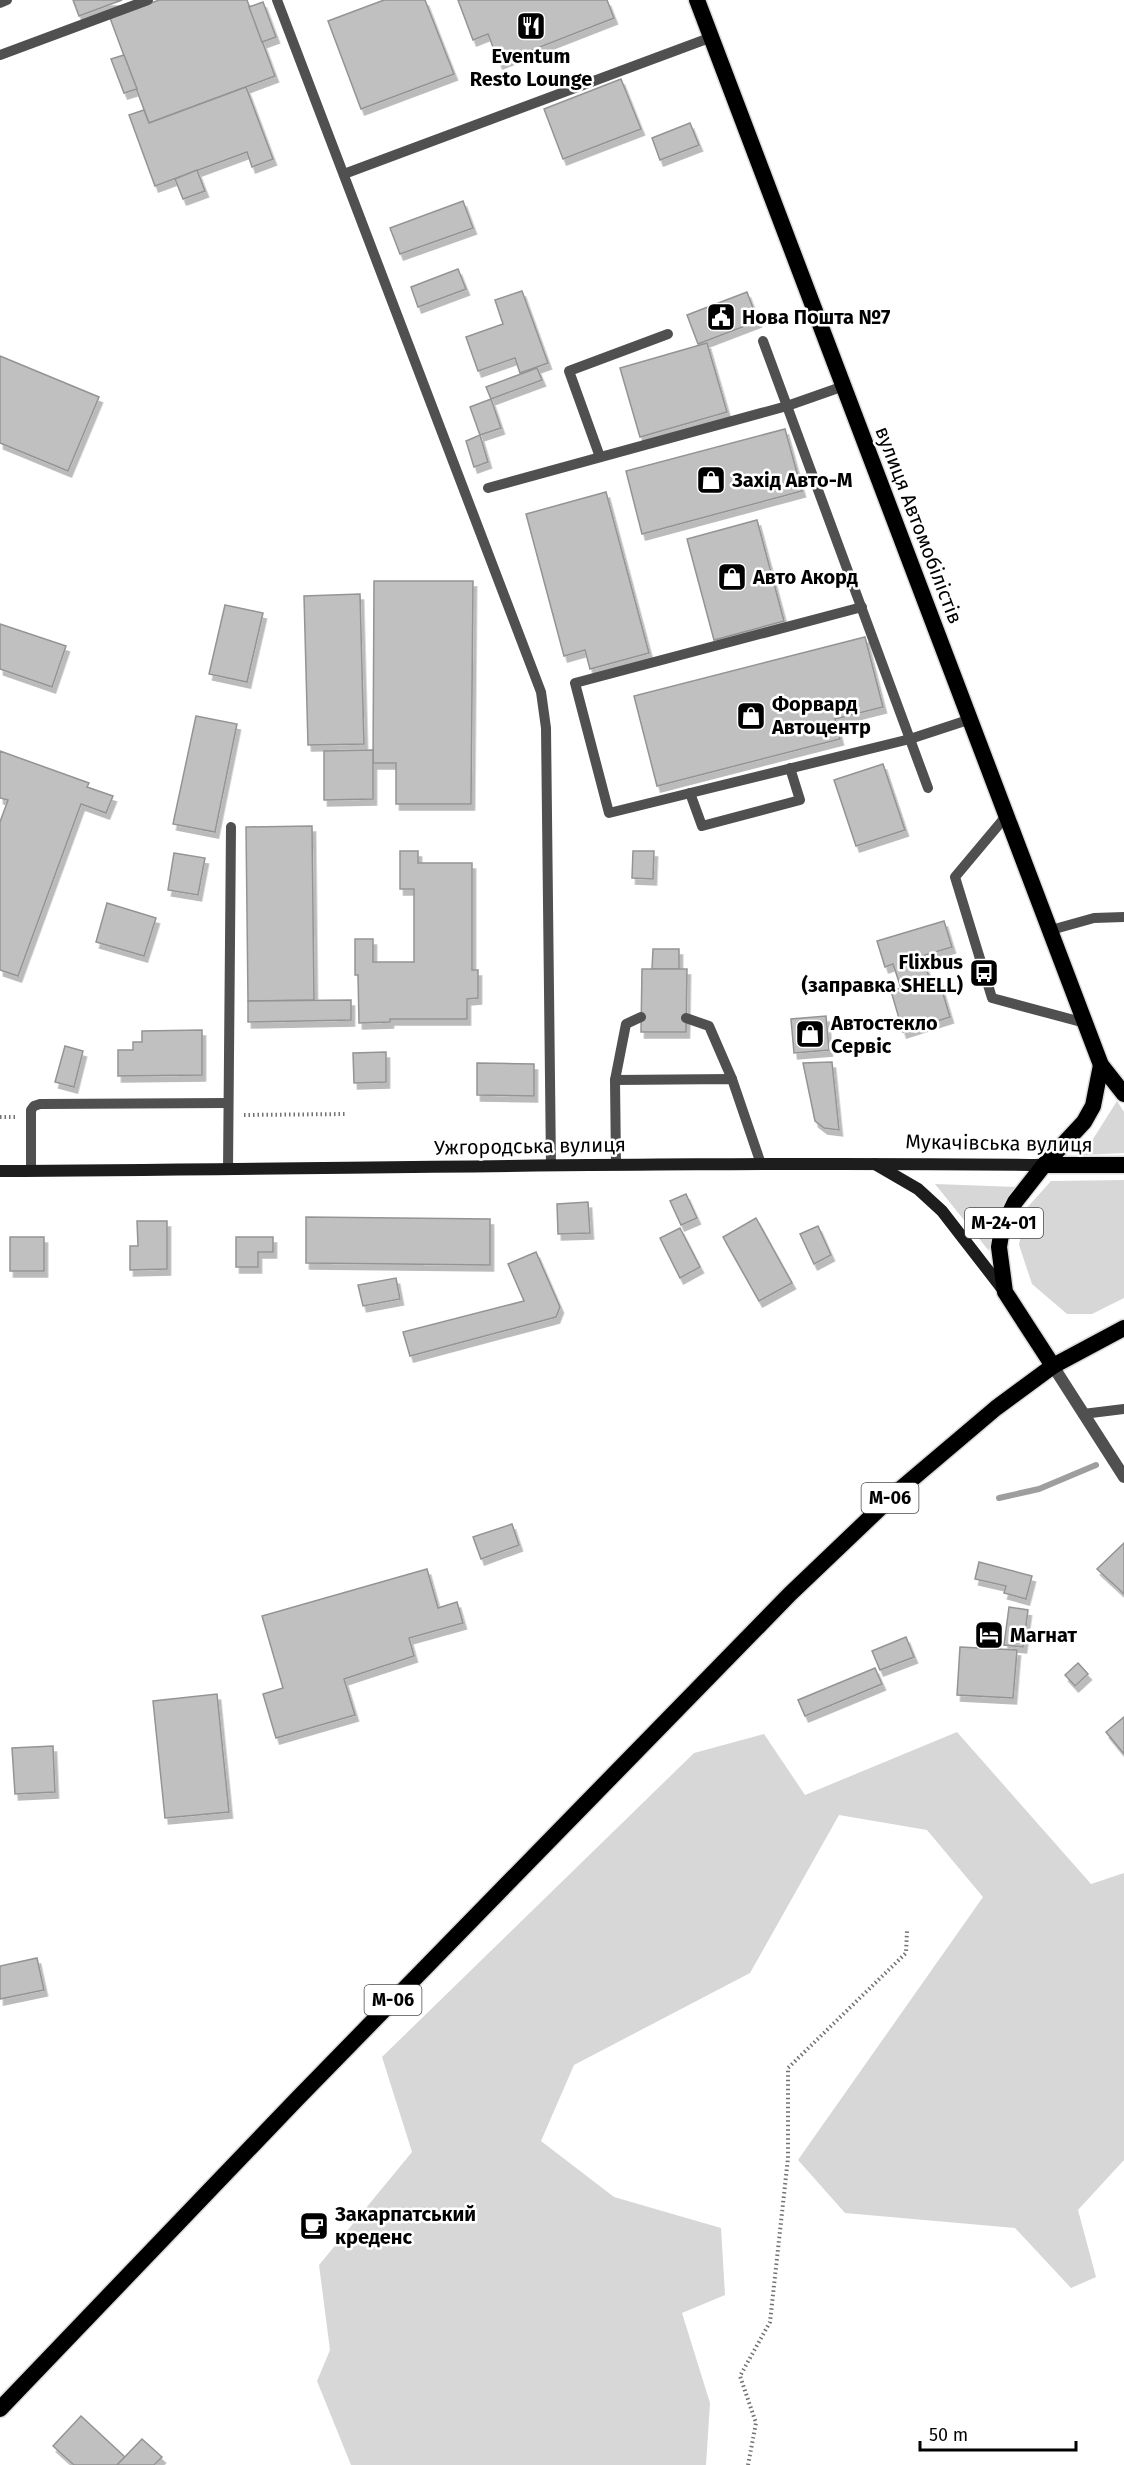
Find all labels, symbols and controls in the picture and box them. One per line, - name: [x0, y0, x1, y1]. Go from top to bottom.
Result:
- restaurant icon: Eventum Resto Lounge: [515, 10, 547, 42]
- place label: Eventum Resto Lounge: [470, 44, 592, 91]
- public building icon: Нова Пошта №7: [705, 301, 737, 333]
- place label: Нова Пошта №7: [742, 305, 890, 329]
- street label: вулиця Автомобілістів: [870, 423, 968, 627]
- shop icon: Захід Авто-М: [695, 464, 727, 496]
- place label: Захід Авто-М: [731, 468, 853, 492]
- shop icon: Авто Акорд: [716, 561, 748, 593]
- place label: Авто Акорд: [752, 565, 858, 589]
- place label: Форвард Автоцентр: [771, 692, 871, 739]
- shop icon: Форвард Автоцентр: [735, 700, 767, 732]
- place label: Flixbus (заправка SHELL): [802, 950, 963, 997]
- bus stop icon: Flixbus (заправка SHELL): [968, 957, 1000, 989]
- place label: Автостекло Сервіс: [830, 1011, 938, 1058]
- shop icon: Автостекло Сервіс: [794, 1018, 826, 1050]
- street label: Мукачівська вулиця: [905, 1129, 1093, 1157]
- street label: Ужгородська вулиця: [434, 1132, 626, 1160]
- road number: М-24-01: [965, 1208, 1043, 1238]
- road number: М-06: [862, 1483, 918, 1513]
- hotel icon: Магнат: [973, 1619, 1005, 1651]
- place label: Магнат: [1010, 1623, 1078, 1647]
- road number: М-06: [364, 1985, 422, 2015]
- place label: Закарпатський креденс: [334, 2202, 476, 2249]
- cafe icon: Закарпатський креденс: [298, 2210, 330, 2242]
- scale bar: [920, 2414, 1076, 2452]
- text: 50 m: [929, 2424, 968, 2446]

